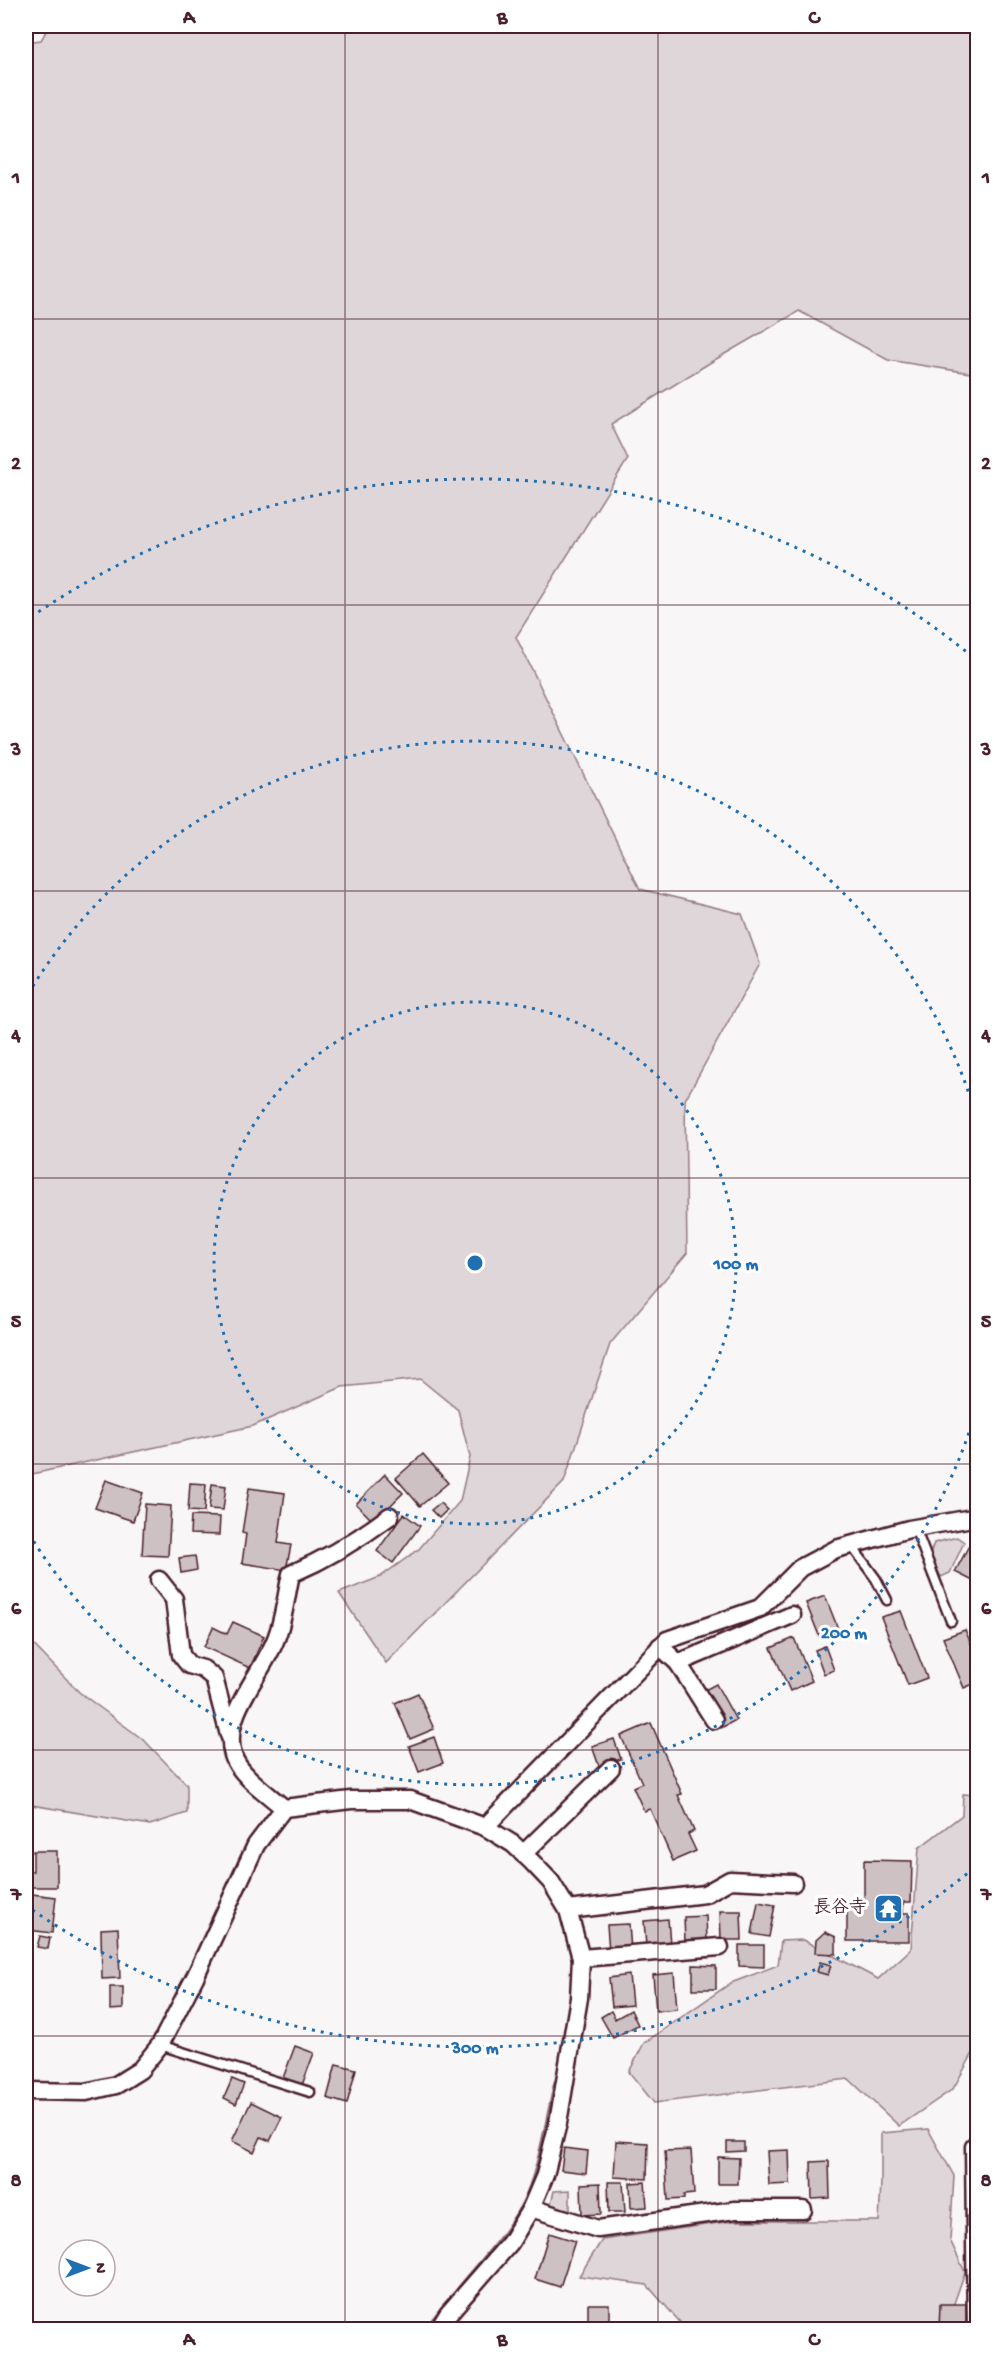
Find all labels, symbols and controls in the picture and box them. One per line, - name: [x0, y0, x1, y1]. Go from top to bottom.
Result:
- text: A: [182, 8, 197, 31]
- text: B: [496, 8, 508, 31]
- text: C: [808, 8, 822, 31]
- text: 1: [11, 168, 20, 191]
- text: 1: [981, 168, 990, 191]
- text: 2: [11, 454, 21, 477]
- text: 2: [981, 454, 991, 477]
- text: 3: [10, 740, 21, 763]
- text: 3: [980, 740, 991, 763]
- text: 4: [10, 1026, 21, 1049]
- text: 4: [980, 1026, 991, 1049]
- centre of rings: [465, 1253, 485, 1273]
- text: 100 m: [713, 1255, 759, 1276]
- text: 5: [11, 1312, 22, 1335]
- text: 5: [981, 1312, 992, 1335]
- text: 6: [11, 1599, 22, 1622]
- text: 6: [981, 1599, 992, 1622]
- text: 200 m: [821, 1624, 867, 1645]
- text: 7: [10, 1885, 23, 1908]
- text: 7: [980, 1885, 993, 1908]
- temple icon: 長谷寺: [872, 1892, 904, 1924]
- place label: 長谷寺: [813, 1897, 867, 1919]
- text: 300 m: [451, 2039, 499, 2060]
- text: 8: [11, 2171, 22, 2194]
- text: 8: [981, 2171, 992, 2194]
- north arrow: [57, 2238, 117, 2298]
- text: N: [89, 2263, 108, 2274]
- text: A: [182, 2330, 197, 2353]
- text: B: [496, 2330, 508, 2353]
- text: C: [808, 2330, 822, 2353]

